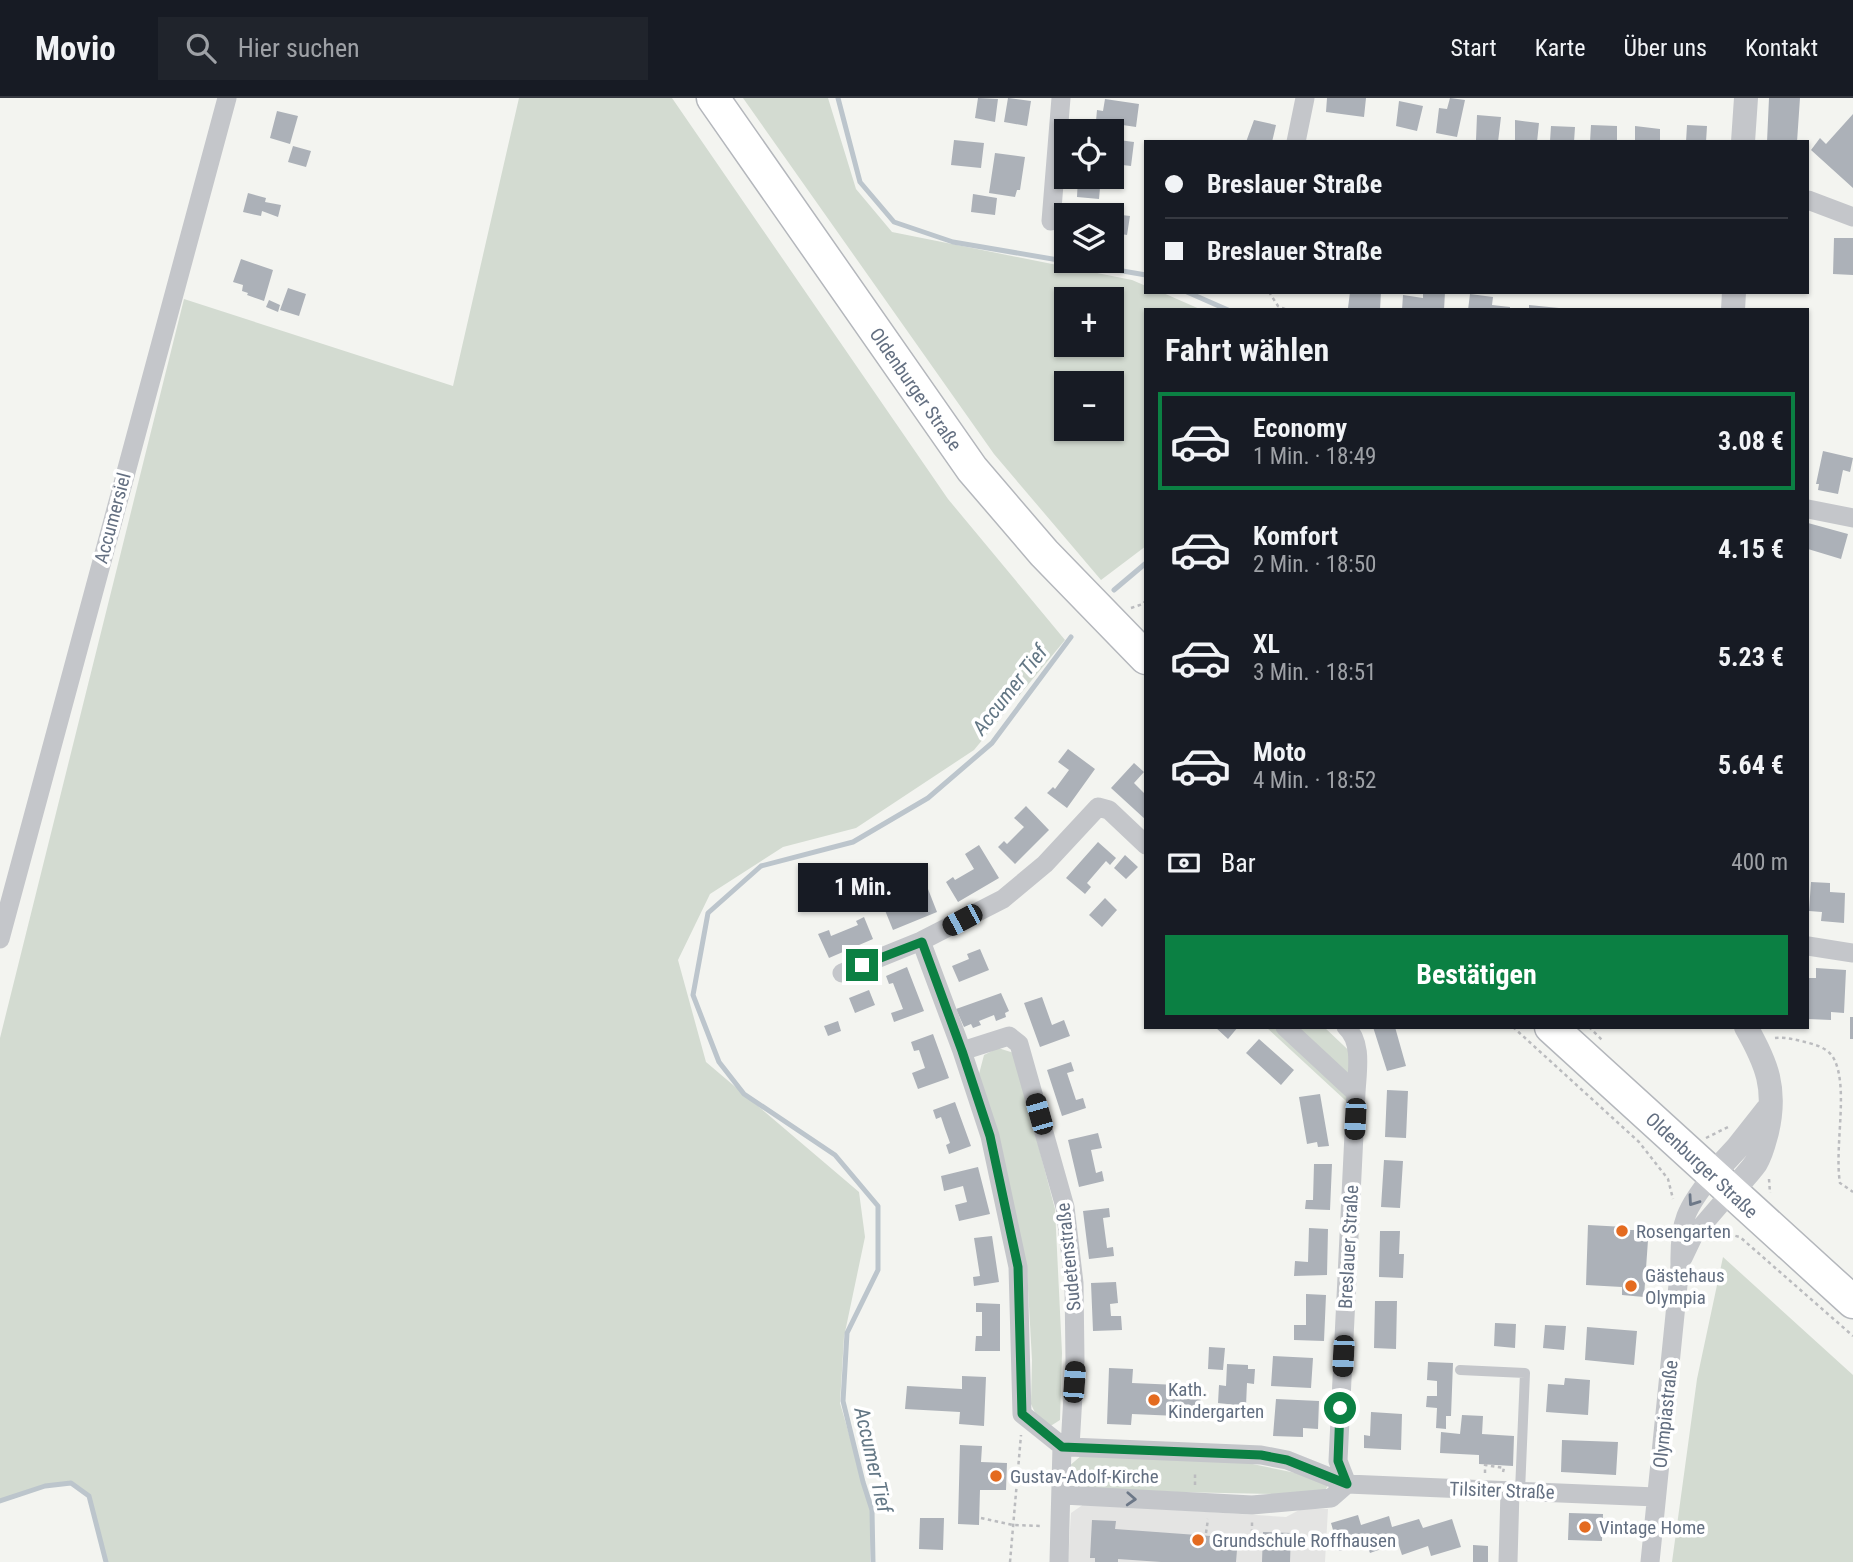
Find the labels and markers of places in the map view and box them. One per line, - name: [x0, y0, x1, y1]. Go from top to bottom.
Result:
- place label: Rosengarten: [1636, 1220, 1731, 1243]
- marker: Rosengarten: [1614, 1223, 1630, 1239]
- place label: Gästehaus Olympia: [1645, 1264, 1725, 1309]
- marker: Gästehaus Olympia: [1623, 1278, 1639, 1294]
- place label: Kath. Kindergarten: [1168, 1378, 1264, 1423]
- marker: Kath. Kindergarten: [1146, 1392, 1162, 1408]
- place label: Gustav-Adolf-Kirche: [1010, 1465, 1159, 1488]
- marker: Gustav-Adolf-Kirche: [988, 1468, 1004, 1484]
- place label: Vintage Home: [1599, 1516, 1705, 1539]
- marker: Vintage Home: [1577, 1519, 1593, 1535]
- place label: Grundschule Roffhausen: [1212, 1529, 1396, 1552]
- marker: Grundschule Roffhausen: [1190, 1532, 1206, 1548]

